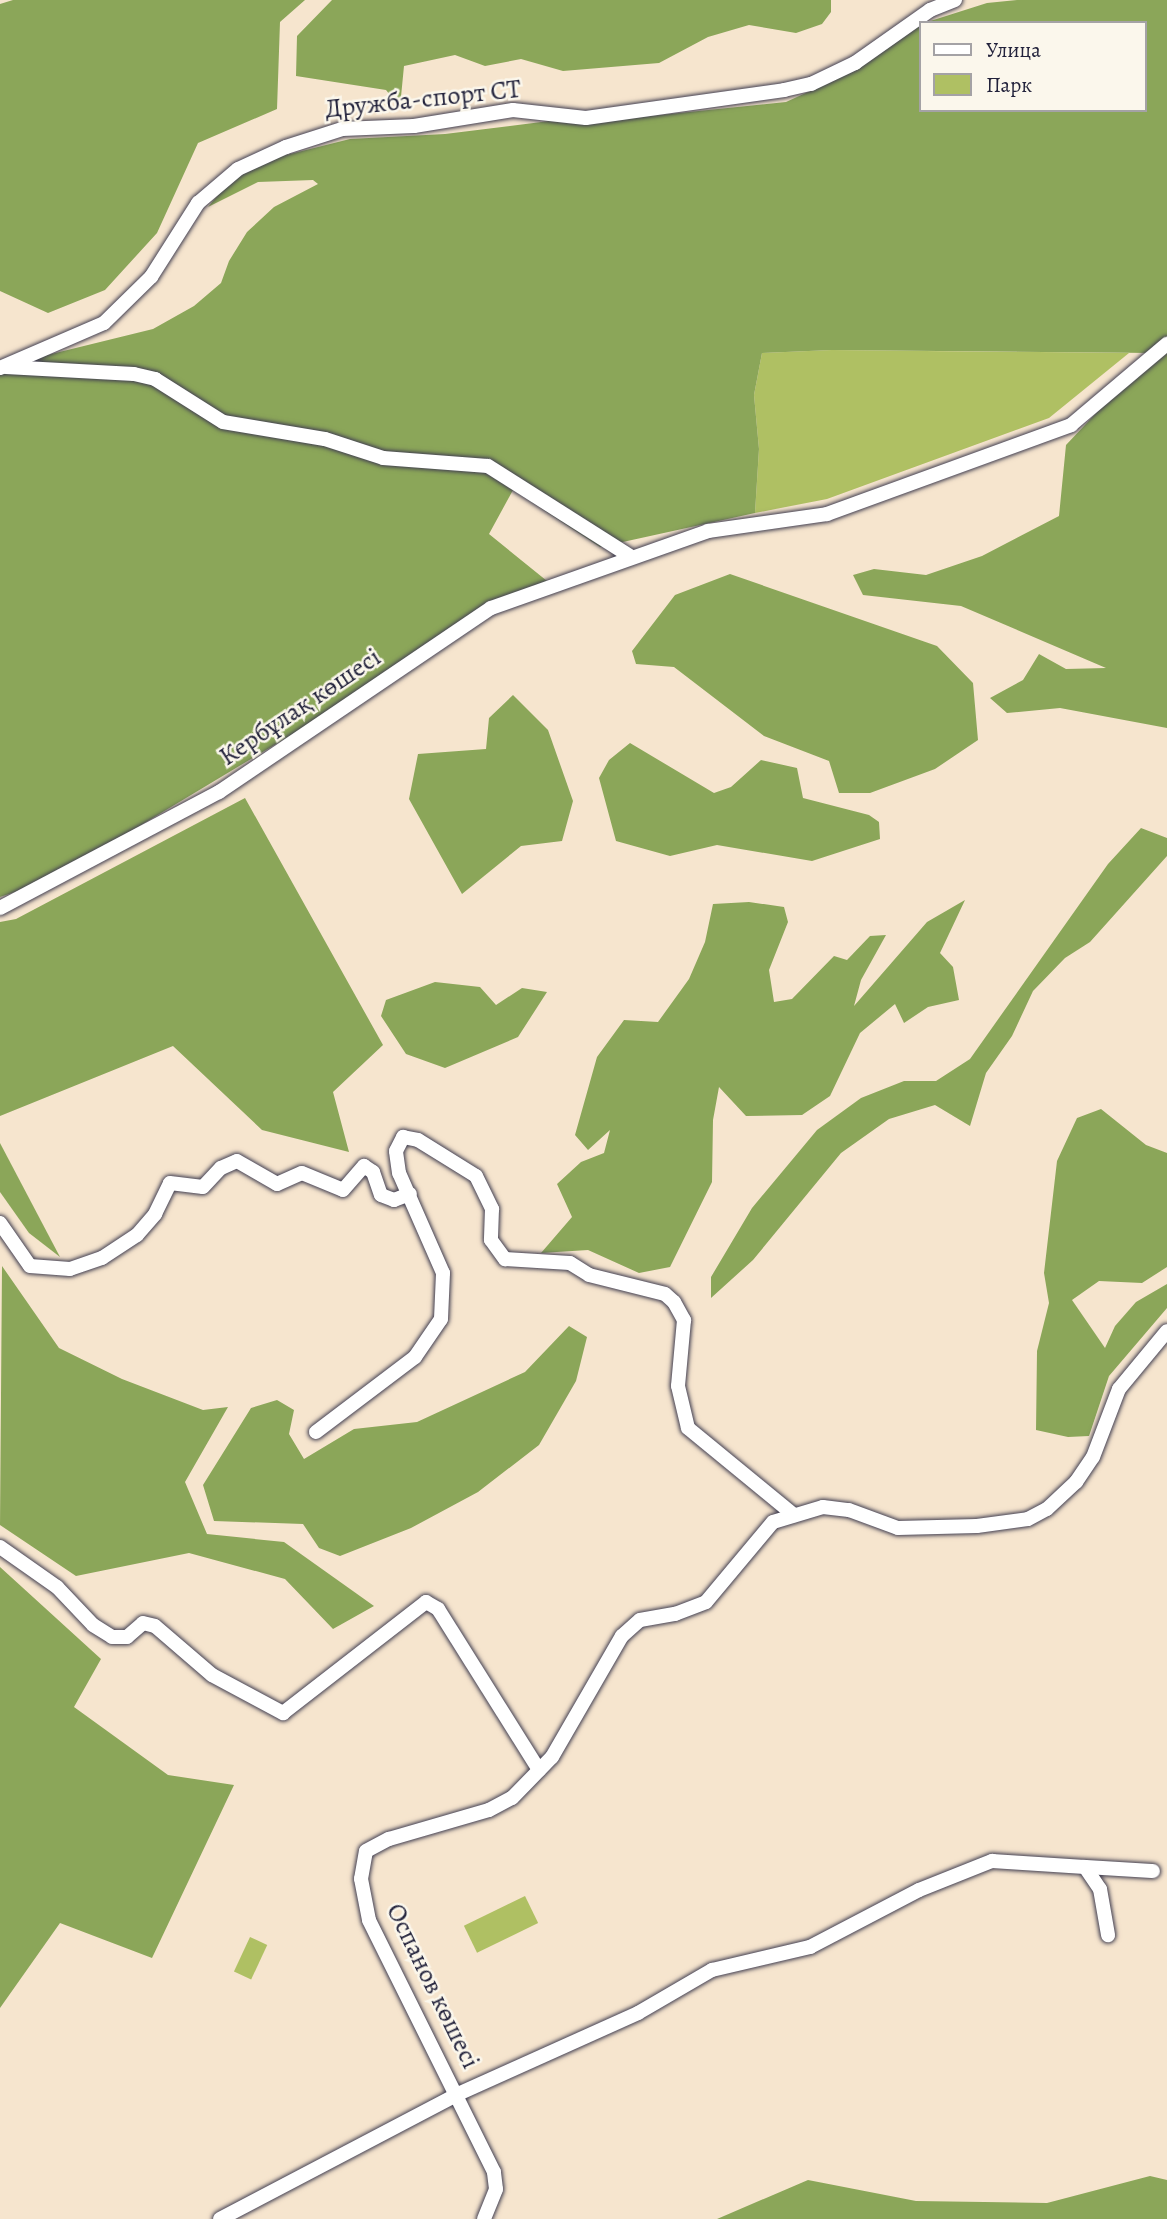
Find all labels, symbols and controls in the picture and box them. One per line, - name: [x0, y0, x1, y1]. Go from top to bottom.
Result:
- legend: [918, 21, 1146, 112]
- text: Улица: [986, 36, 1041, 64]
- text: Парк: [986, 71, 1032, 99]
- street label: Дружба-спорт СТ: [324, 73, 522, 125]
- street label: Кербұлақ көшесі: [213, 642, 387, 772]
- street label: Оспанов көшесі: [380, 1898, 486, 2074]

